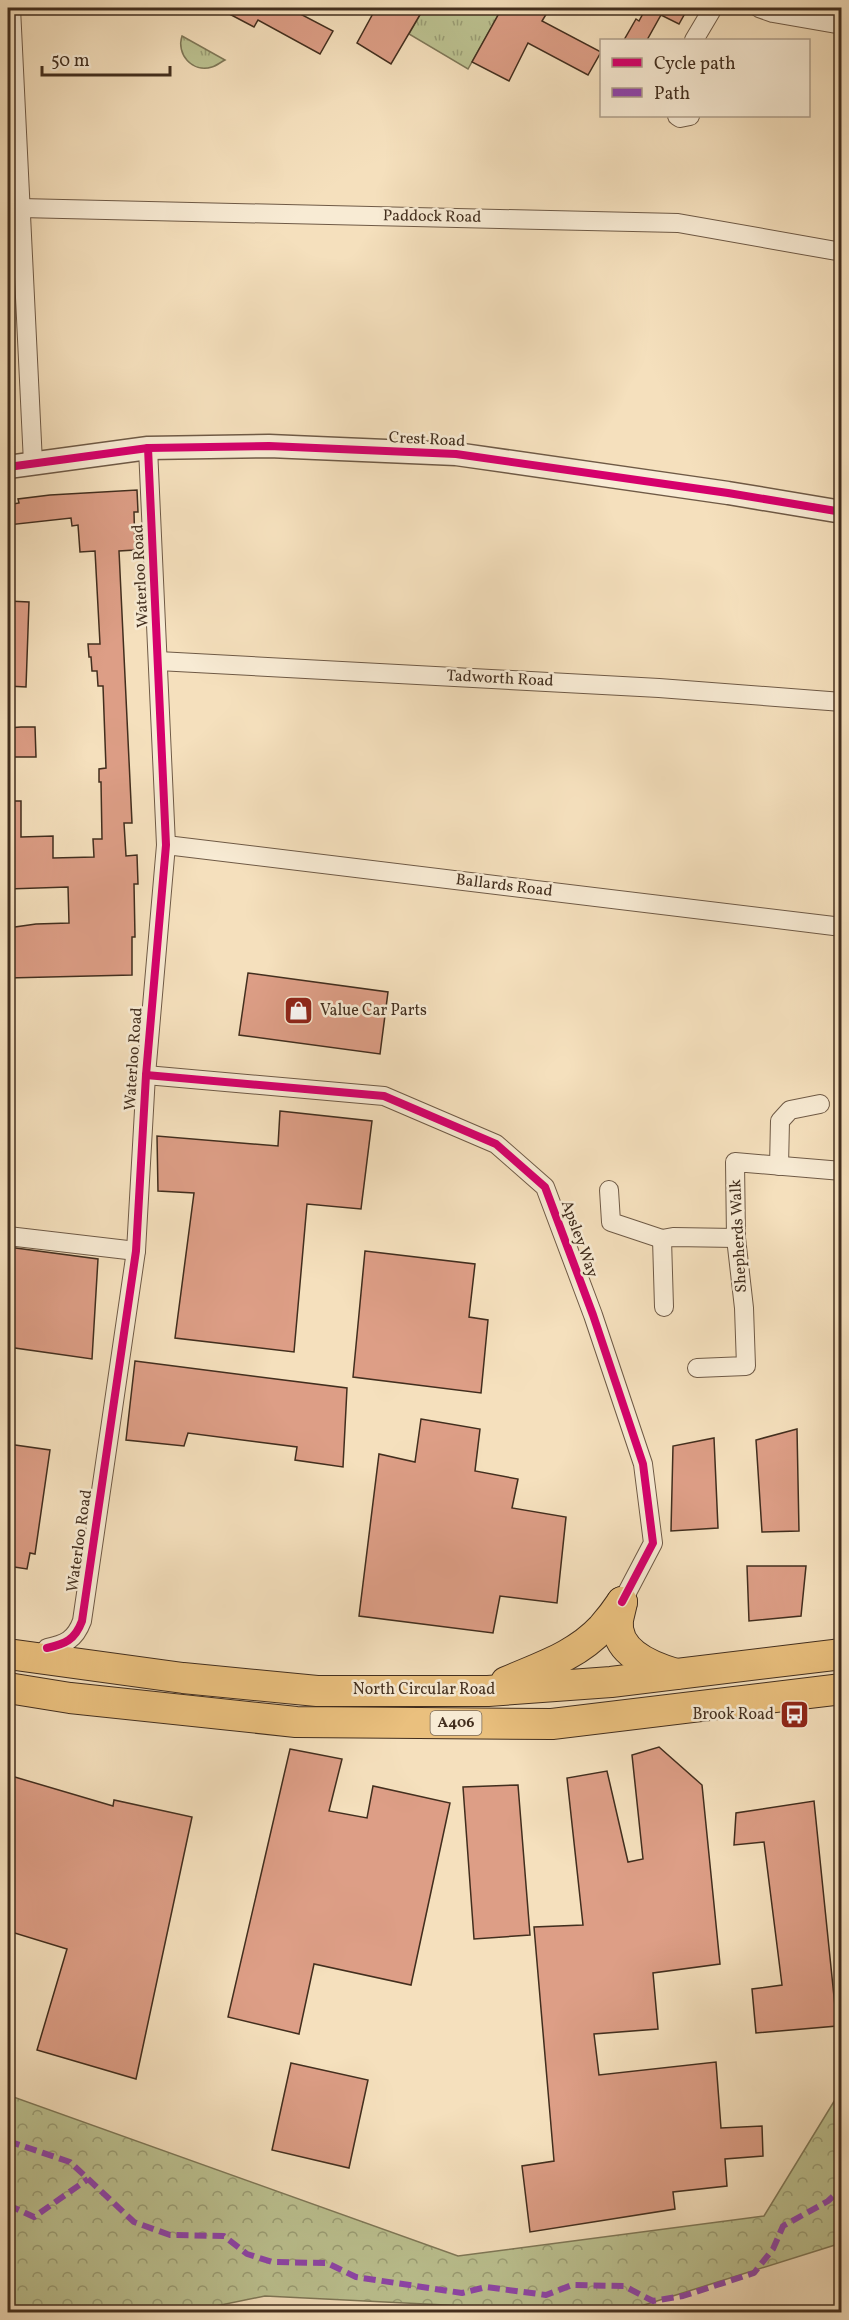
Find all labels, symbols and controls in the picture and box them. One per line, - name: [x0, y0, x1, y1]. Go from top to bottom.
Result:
- scale bar: [42, 39, 170, 77]
- legend: [600, 39, 810, 117]
- text: 50 m: [51, 49, 90, 74]
- text: Cycle path: [654, 52, 736, 77]
- text: Path: [654, 82, 690, 107]
- street label: Paddock Road: [383, 205, 481, 229]
- street label: Crest Road: [388, 427, 466, 453]
- street label: Waterloo Road: [127, 524, 155, 628]
- street label: Tadworth Road: [446, 665, 554, 693]
- street label: Ballards Road: [454, 869, 554, 903]
- shop icon: Value Car Parts: [283, 995, 315, 1027]
- place label: Value Car Parts: [320, 1000, 427, 1022]
- street label: Waterloo Road: [119, 1007, 149, 1111]
- street label: Shepherds Walk: [725, 1178, 753, 1293]
- street label: Apsley Way: [555, 1197, 603, 1281]
- street label: Waterloo Road: [62, 1488, 98, 1594]
- street label: North Circular Road: [353, 1679, 495, 1701]
- bus stop icon: Brook Road: [779, 1699, 811, 1731]
- place label: Brook Road: [692, 1704, 774, 1726]
- road number: A406: [430, 1711, 482, 1735]

